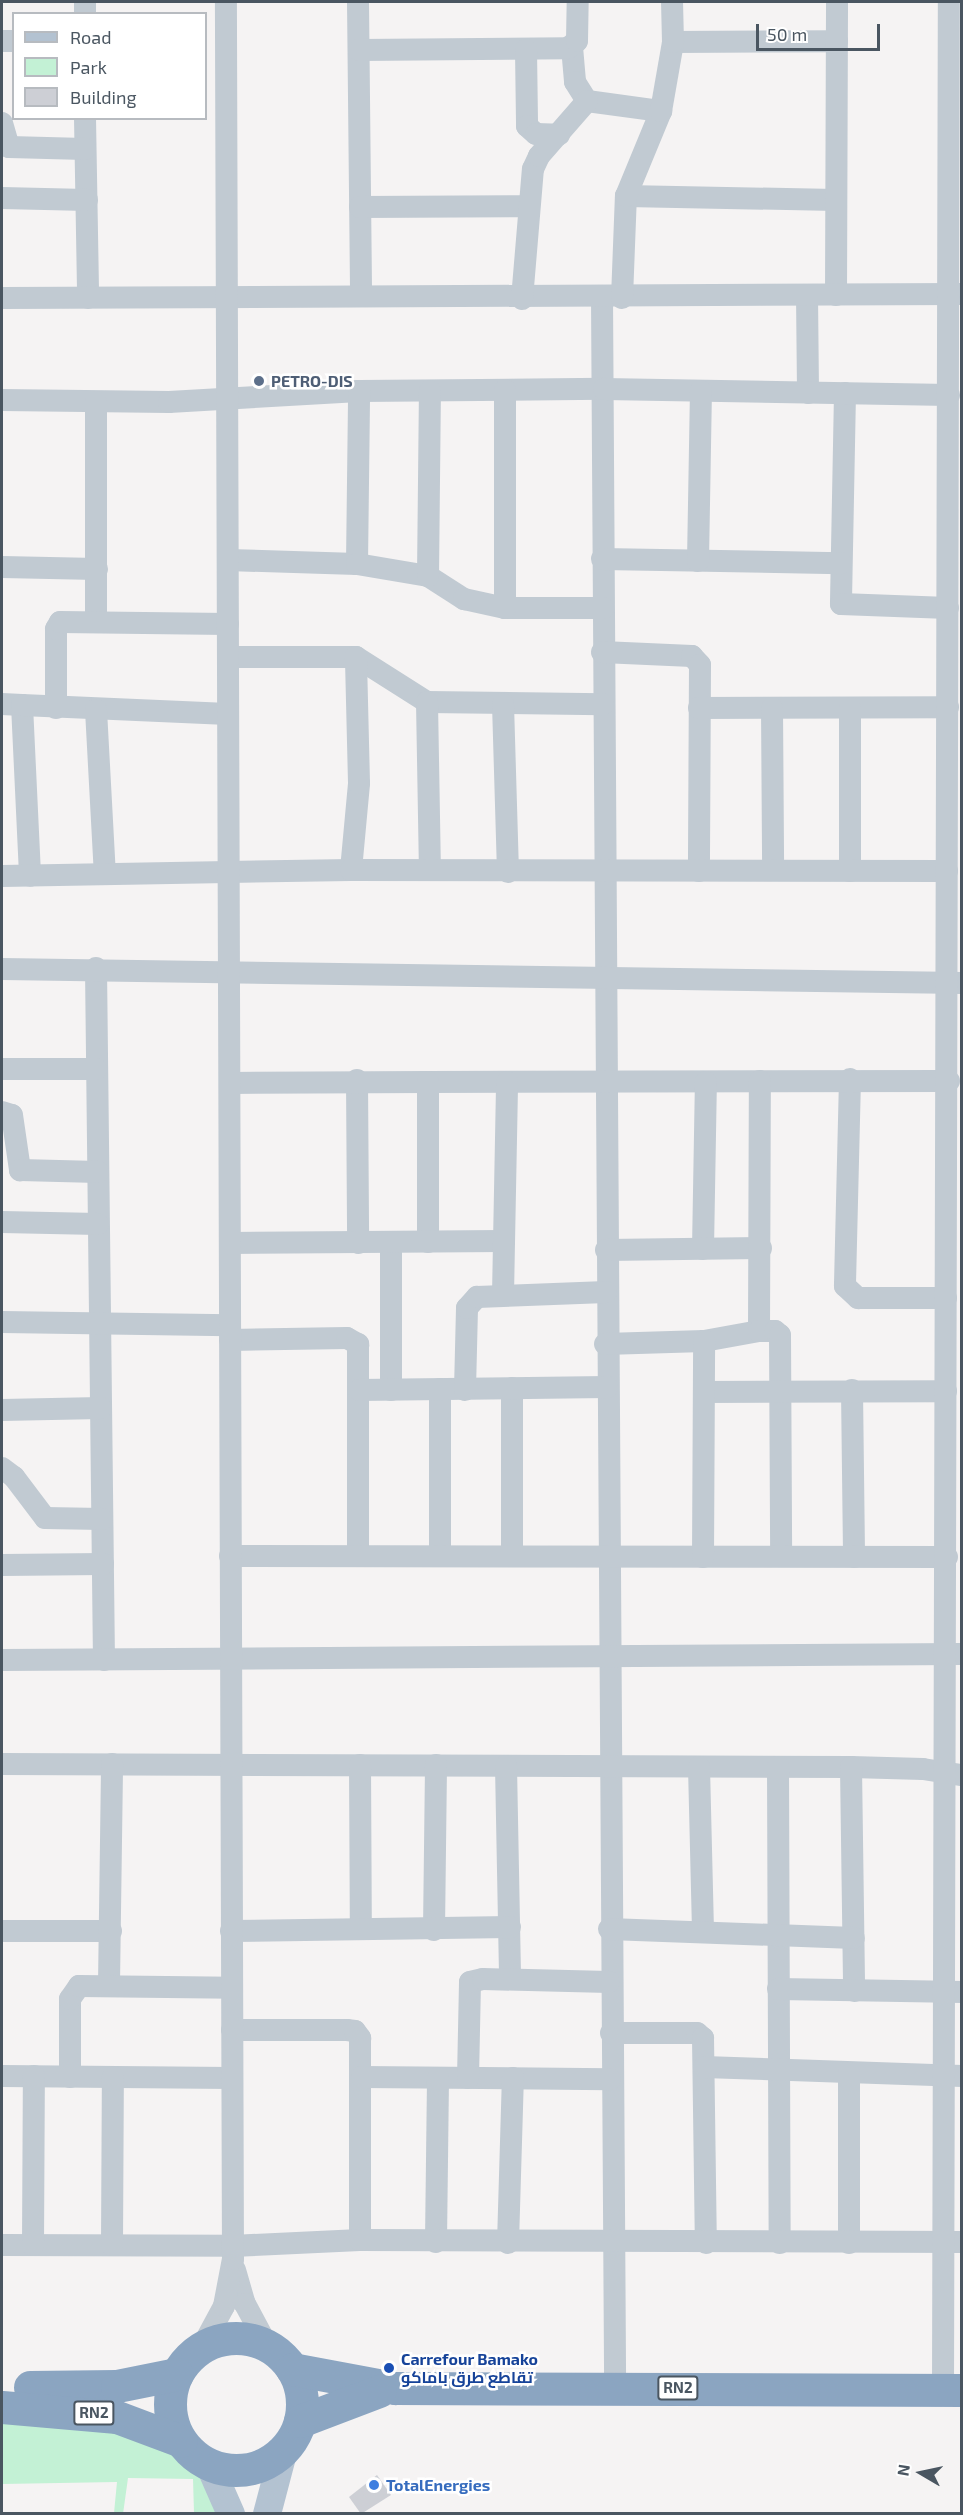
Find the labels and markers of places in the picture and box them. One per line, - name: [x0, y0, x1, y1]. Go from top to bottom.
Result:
- place label: PETRO-DIS: [271, 371, 353, 391]
- marker: PETRO-DIS: [252, 374, 266, 388]
- place label: Carrefour Bamako تقاطع طرق باماكو: [401, 2349, 538, 2387]
- marker: Carrefour Bamako تقاطع طرق باماكو: [382, 2361, 396, 2375]
- place label: TotalEnergies: [386, 2475, 490, 2495]
- marker: TotalEnergies: [367, 2478, 381, 2492]

